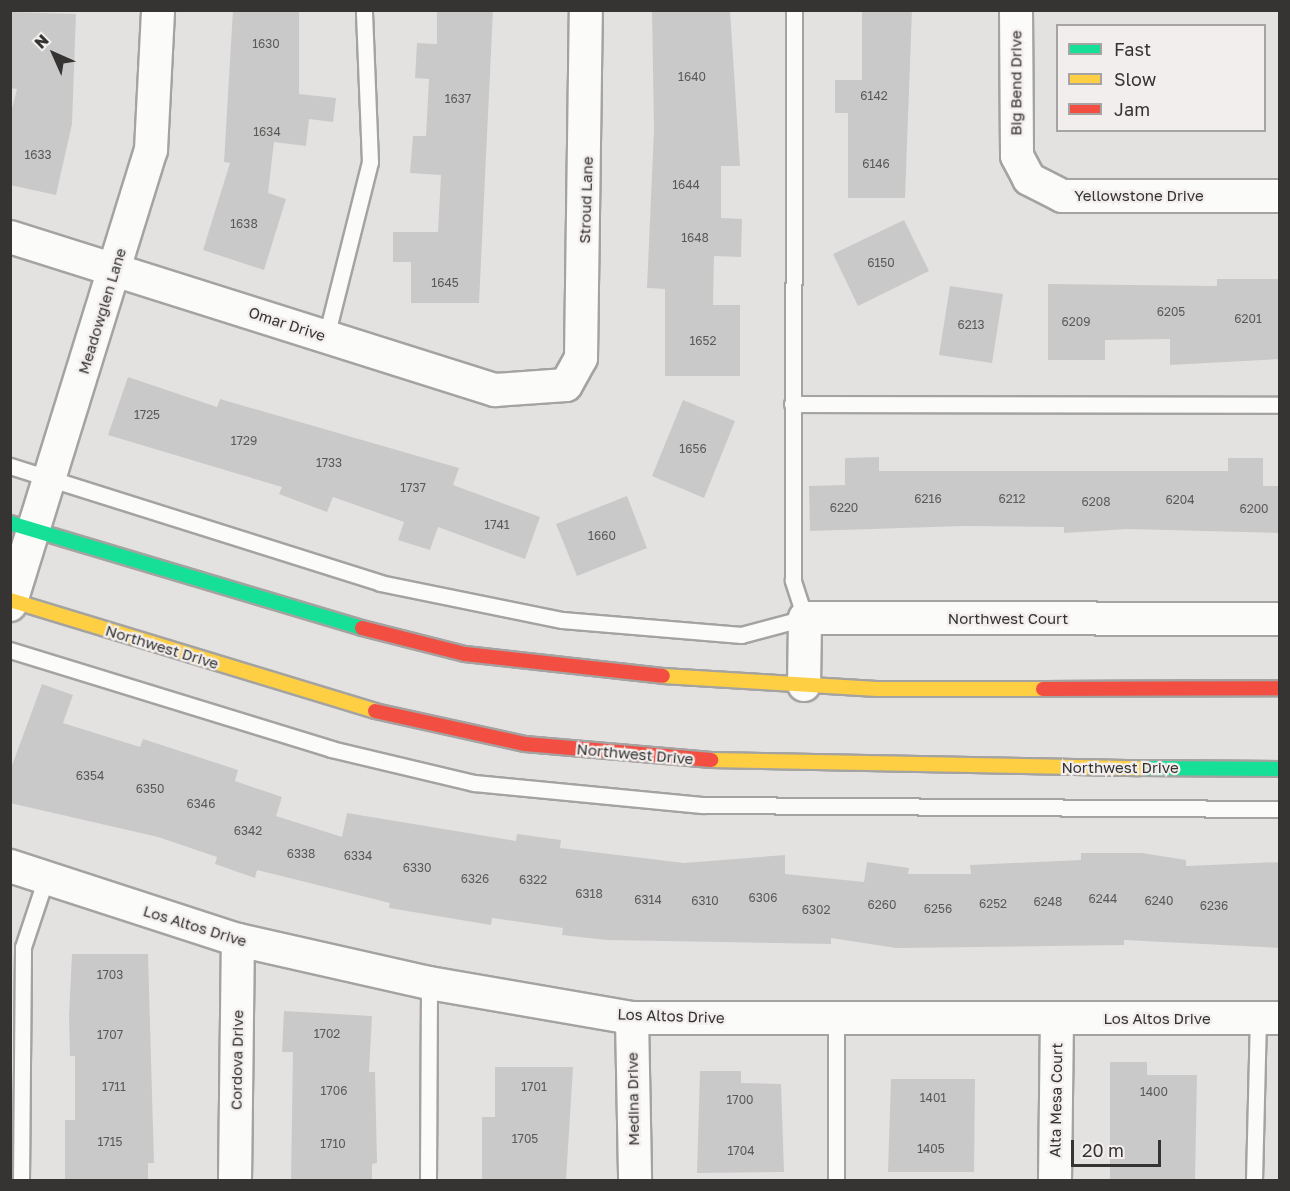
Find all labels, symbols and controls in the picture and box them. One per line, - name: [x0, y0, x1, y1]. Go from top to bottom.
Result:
- north arrow: [24, 24, 84, 84]
- legend: [1056, 24, 1266, 132]
- text: N: [30, 30, 53, 53]
- street label: Big Bend Drive: [1007, 30, 1025, 136]
- house number: 1630: [252, 37, 280, 51]
- text: Fast: [1114, 38, 1151, 60]
- text: Slow: [1114, 68, 1156, 90]
- house number: 1640: [678, 70, 706, 84]
- house number: 6142: [860, 89, 888, 103]
- house number: 1637: [445, 92, 471, 106]
- text: Jam: [1114, 98, 1150, 120]
- house number: 1634: [253, 125, 281, 139]
- house number: 1633: [24, 148, 52, 162]
- street label: Stroud Lane: [575, 156, 597, 244]
- house number: 6146: [862, 157, 890, 171]
- house number: 1644: [672, 178, 700, 192]
- street label: Yellowstone Drive: [1074, 187, 1204, 205]
- house number: 1638: [230, 217, 258, 231]
- house number: 1648: [681, 231, 709, 245]
- street label: Meadowglen Lane: [74, 246, 130, 376]
- house number: 6150: [867, 256, 895, 270]
- house number: 1645: [431, 276, 459, 290]
- street label: Omar Drive: [246, 303, 328, 345]
- house number: 6205: [1157, 305, 1185, 319]
- house number: 6201: [1234, 312, 1262, 326]
- house number: 6209: [1062, 315, 1090, 329]
- house number: 6213: [957, 318, 985, 332]
- house number: 1652: [690, 334, 716, 348]
- house number: 1725: [134, 408, 160, 422]
- house number: 1729: [231, 434, 257, 448]
- house number: 1656: [679, 442, 707, 456]
- house number: 1733: [316, 456, 342, 470]
- house number: 1737: [400, 481, 426, 495]
- house number: 6216: [914, 492, 942, 506]
- house number: 6212: [999, 492, 1025, 506]
- house number: 6204: [1166, 493, 1194, 507]
- house number: 6208: [1082, 495, 1110, 509]
- house number: 6220: [830, 501, 858, 515]
- house number: 6200: [1239, 502, 1269, 516]
- house number: 1741: [484, 518, 510, 532]
- house number: 1660: [588, 529, 616, 543]
- street label: Northwest Court: [948, 610, 1068, 628]
- street label: Northwest Drive: [103, 621, 221, 673]
- street label: Northwest Drive: [576, 740, 694, 768]
- street label: Northwest Drive: [1061, 759, 1179, 777]
- house number: 6354: [76, 769, 104, 783]
- house number: 6350: [136, 782, 164, 796]
- house number: 6346: [187, 797, 215, 811]
- house number: 6342: [234, 824, 262, 838]
- house number: 6338: [287, 847, 315, 861]
- house number: 6334: [344, 849, 372, 863]
- house number: 6330: [403, 861, 431, 875]
- house number: 6326: [461, 872, 489, 886]
- house number: 6322: [519, 873, 547, 887]
- house number: 6318: [575, 887, 603, 901]
- house number: 6306: [749, 891, 777, 905]
- house number: 6244: [1089, 892, 1117, 906]
- house number: 6314: [634, 893, 662, 907]
- house number: 6310: [691, 894, 719, 908]
- house number: 6240: [1145, 894, 1173, 908]
- house number: 6248: [1034, 895, 1062, 909]
- house number: 6252: [979, 897, 1007, 911]
- house number: 6260: [868, 898, 896, 912]
- house number: 6236: [1200, 899, 1228, 913]
- street label: Los Altos Drive: [141, 902, 249, 950]
- house number: 6256: [924, 902, 952, 916]
- house number: 6302: [802, 903, 830, 917]
- house number: 1703: [97, 968, 123, 982]
- street label: Los Altos Drive: [617, 1005, 725, 1027]
- street label: Cordova Drive: [227, 1010, 247, 1110]
- street label: Los Altos Drive: [1103, 1010, 1211, 1028]
- house number: 1702: [314, 1027, 340, 1041]
- house number: 1707: [97, 1028, 123, 1042]
- street label: Alta Mesa Court: [1046, 1043, 1066, 1157]
- street label: Medina Drive: [623, 1052, 643, 1146]
- house number: 1711: [102, 1080, 126, 1094]
- house number: 1701: [521, 1080, 547, 1094]
- house number: 1706: [321, 1084, 347, 1098]
- house number: 1400: [1140, 1085, 1168, 1099]
- house number: 1401: [920, 1091, 946, 1105]
- house number: 1700: [726, 1093, 754, 1107]
- scale bar: [1074, 1128, 1164, 1166]
- house number: 1705: [512, 1132, 538, 1146]
- house number: 1715: [98, 1135, 122, 1149]
- house number: 1710: [320, 1137, 346, 1151]
- text: 20 m: [1082, 1139, 1124, 1161]
- house number: 1405: [917, 1142, 945, 1156]
- house number: 1704: [728, 1144, 754, 1158]

